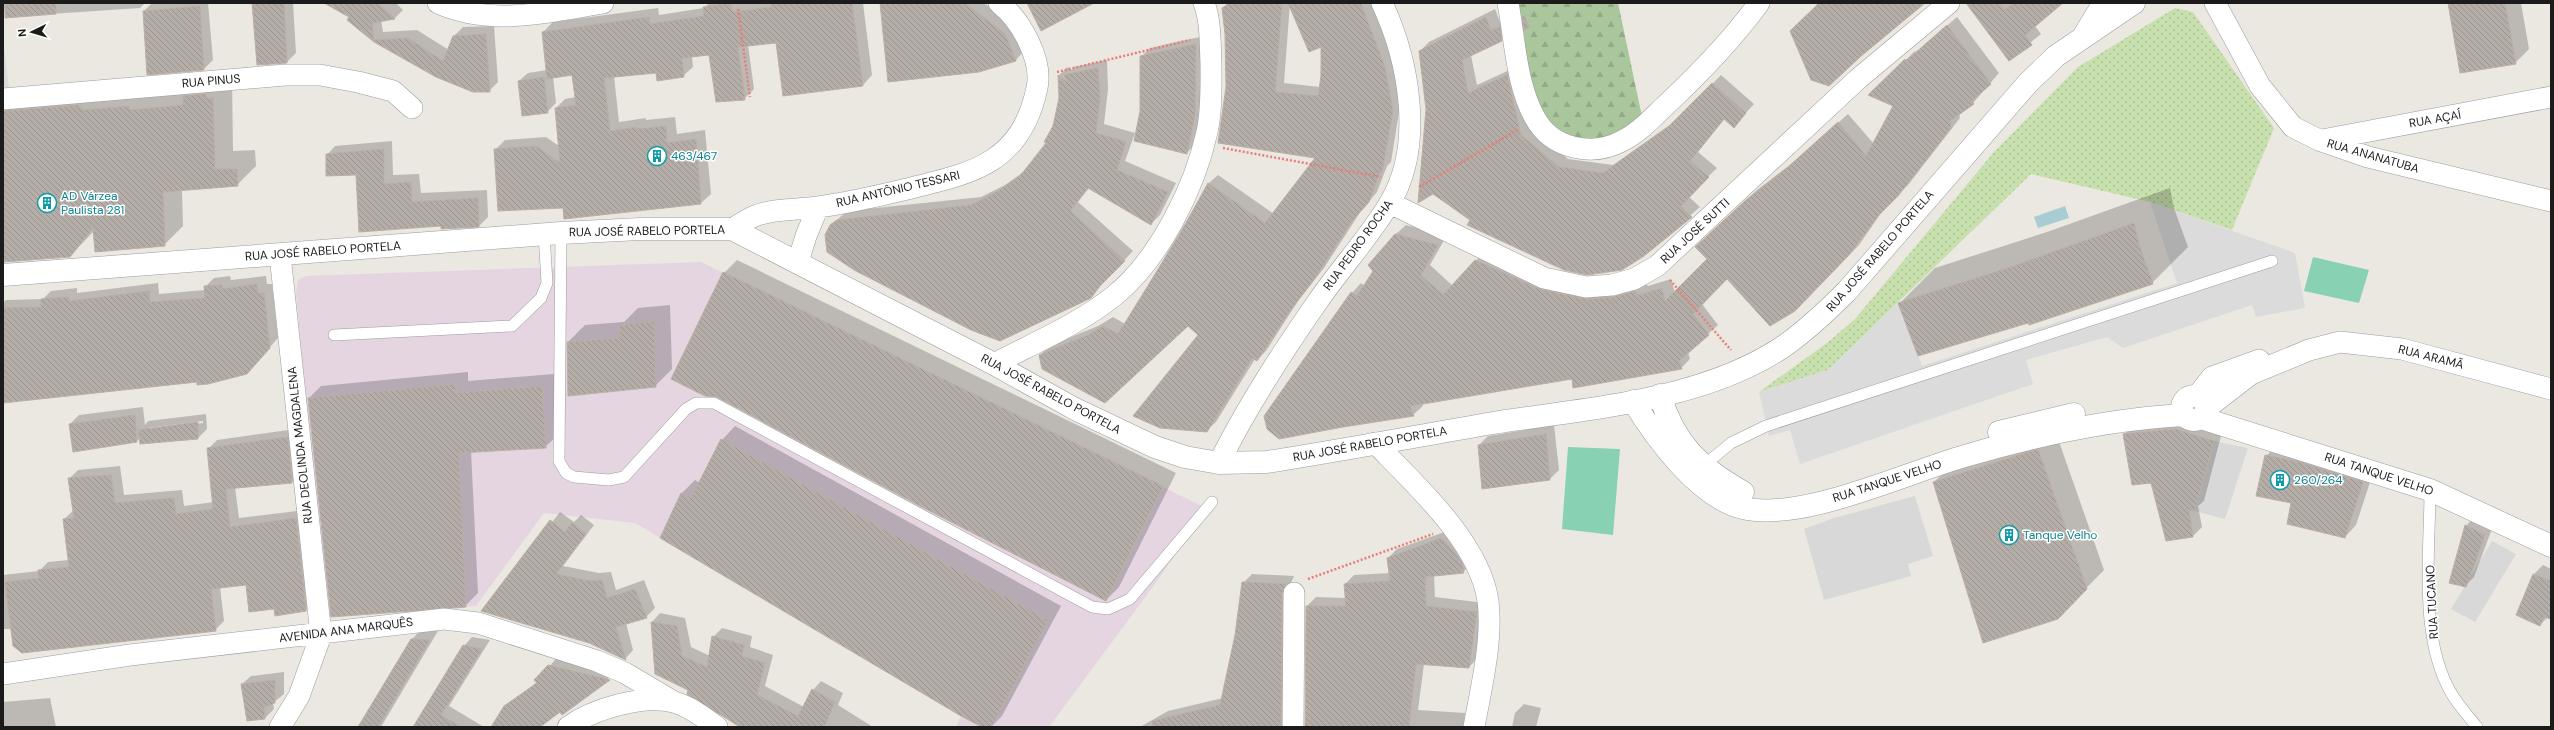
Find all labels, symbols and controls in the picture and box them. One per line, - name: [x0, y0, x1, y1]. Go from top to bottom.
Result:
- north arrow: [12, 12, 52, 52]
- text: N: [15, 28, 29, 37]
- street label: RUA PINUS: [181, 70, 241, 92]
- street label: RUA AÇAÍ: [2408, 107, 2462, 131]
- street label: RUA ANANATUBA: [2325, 135, 2421, 177]
- building icon: 463/467: [646, 145, 668, 167]
- place label: 463/467: [671, 148, 717, 164]
- street label: RUA ANTÔNIO TESSARI: [835, 167, 961, 211]
- street label: RUA JOSÉ RABELO PORTELA: [1823, 187, 1937, 315]
- place label: AD Várzea Paulista 281: [61, 188, 124, 218]
- building icon: AD Várzea Paulista 281: [36, 192, 58, 214]
- street label: RUA JOSÉ SUTTI: [1657, 195, 1733, 267]
- street label: RUA PEDRO ROCHA: [1320, 196, 1396, 294]
- street label: RUA JOSÉ RABELO PORTELA: [569, 222, 725, 240]
- street label: RUA JOSÉ RABELO PORTELA: [244, 238, 402, 264]
- street label: RUA ARAMÃ: [2397, 341, 2465, 373]
- street label: RUA JOSÉ RABELO PORTELA: [978, 350, 1124, 438]
- street label: RUA DEOLINDA MAGDALENA: [284, 366, 316, 524]
- street label: RUA JOSÉ RABELO PORTELA: [1292, 423, 1448, 465]
- street label: RUA TANQUE VELHO: [2323, 449, 2435, 499]
- street label: RUA TANQUE VELHO: [1831, 456, 1943, 506]
- building icon: 260/264: [2269, 469, 2291, 491]
- place label: 260/264: [2294, 472, 2343, 488]
- building icon: Tanque Velho: [1998, 524, 2020, 546]
- place label: Tanque Velho: [2023, 527, 2097, 543]
- street label: RUA TUCANO: [2422, 564, 2442, 640]
- street label: AVENIDA ANA MARQUÊS: [278, 614, 414, 646]

